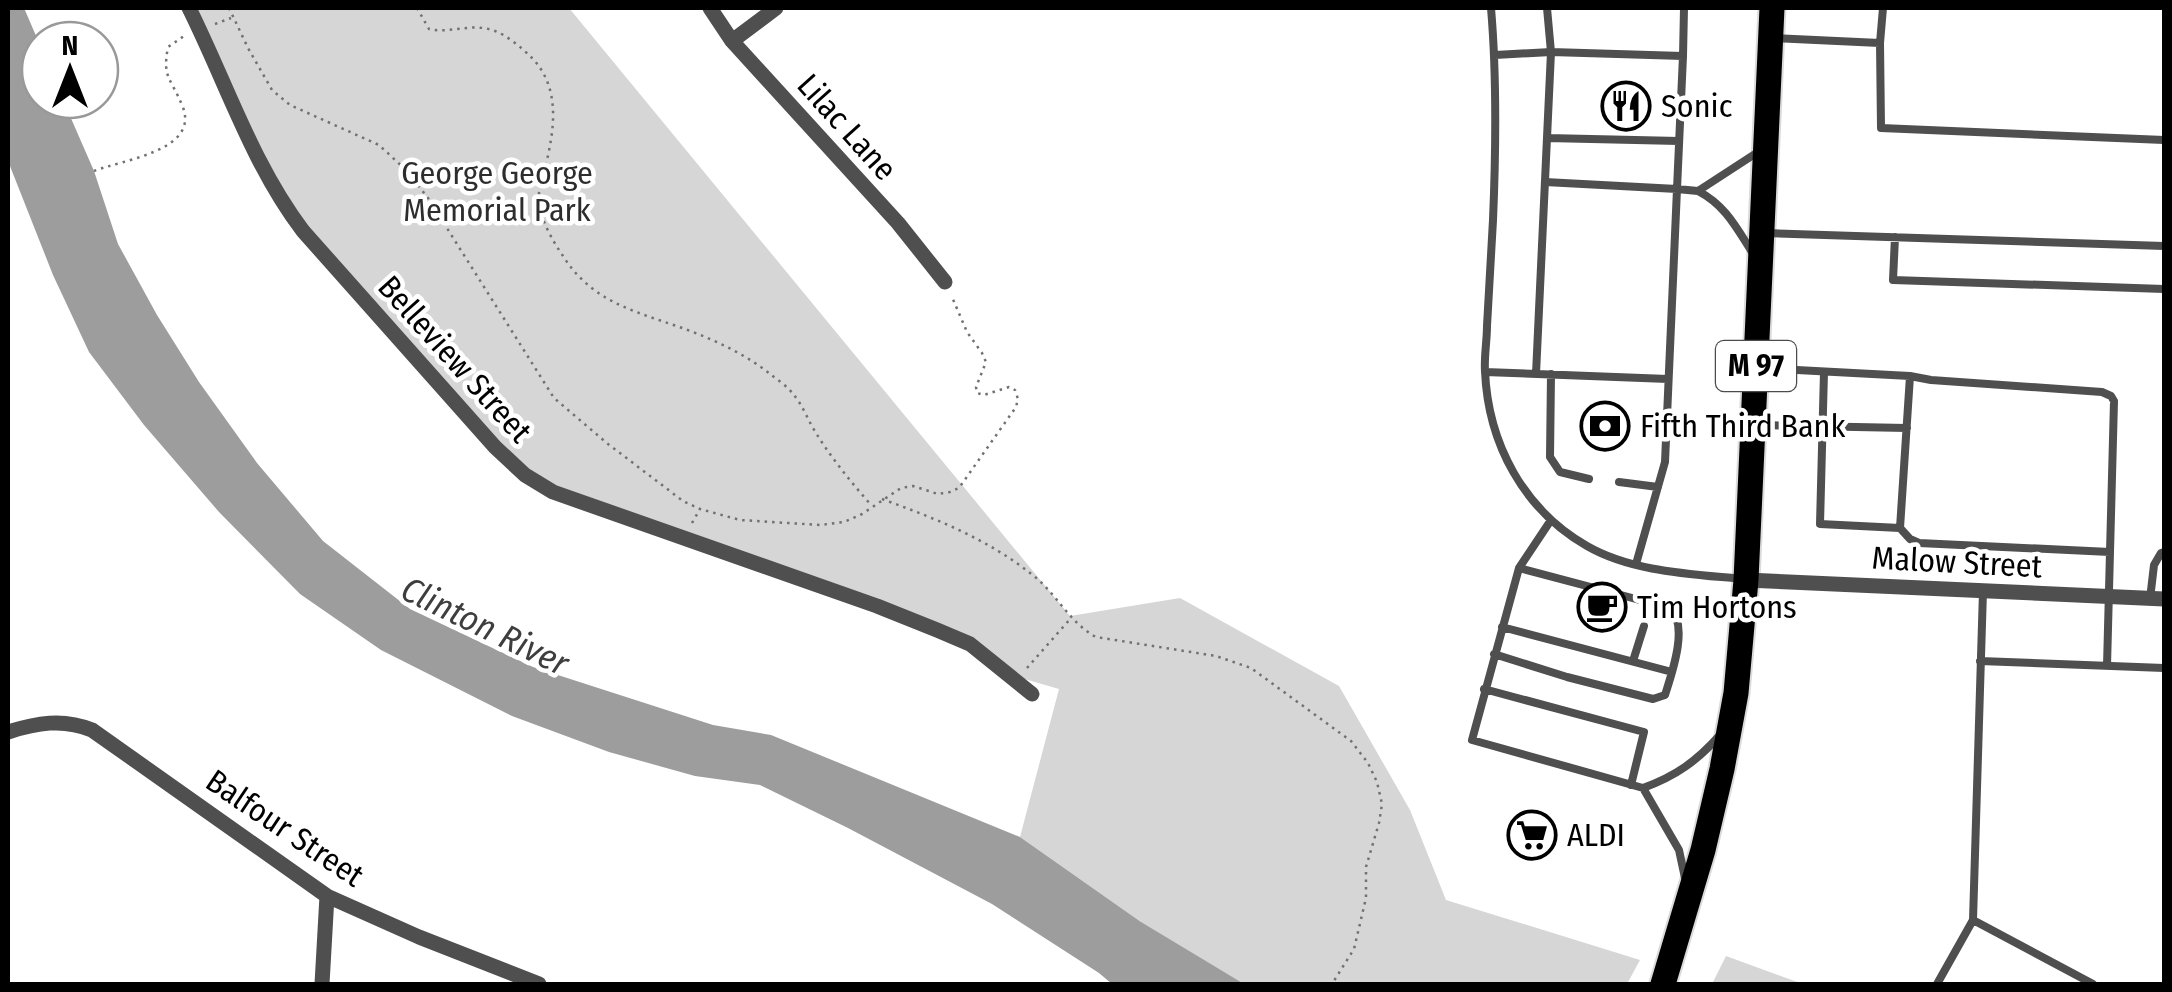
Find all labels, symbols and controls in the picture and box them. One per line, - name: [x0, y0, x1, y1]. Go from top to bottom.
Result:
- north arrow: [20, 20, 120, 120]
- text: N: [62, 29, 78, 62]
- street label: Lilac Lane: [789, 66, 905, 188]
- restaurant icon: Sonic: [1600, 80, 1652, 132]
- place label: Sonic: [1661, 87, 1733, 125]
- park label: George George Memorial Park: [401, 154, 593, 229]
- street label: Belleview Street: [370, 268, 540, 451]
- road number: M 97: [1716, 341, 1796, 391]
- bank icon: Fifth Third Bank: [1579, 400, 1631, 452]
- place label: Fifth Third Bank: [1640, 407, 1845, 445]
- street label: Malow Street: [1871, 539, 2044, 585]
- water label: Clinton River: [395, 567, 577, 685]
- cafe icon: Tim Hortons: [1576, 581, 1628, 633]
- place label: Tim Hortons: [1637, 588, 1797, 626]
- street label: Balfour Street: [199, 761, 371, 895]
- supermarket icon: ALDI: [1506, 809, 1558, 861]
- place label: ALDI: [1567, 816, 1625, 854]

